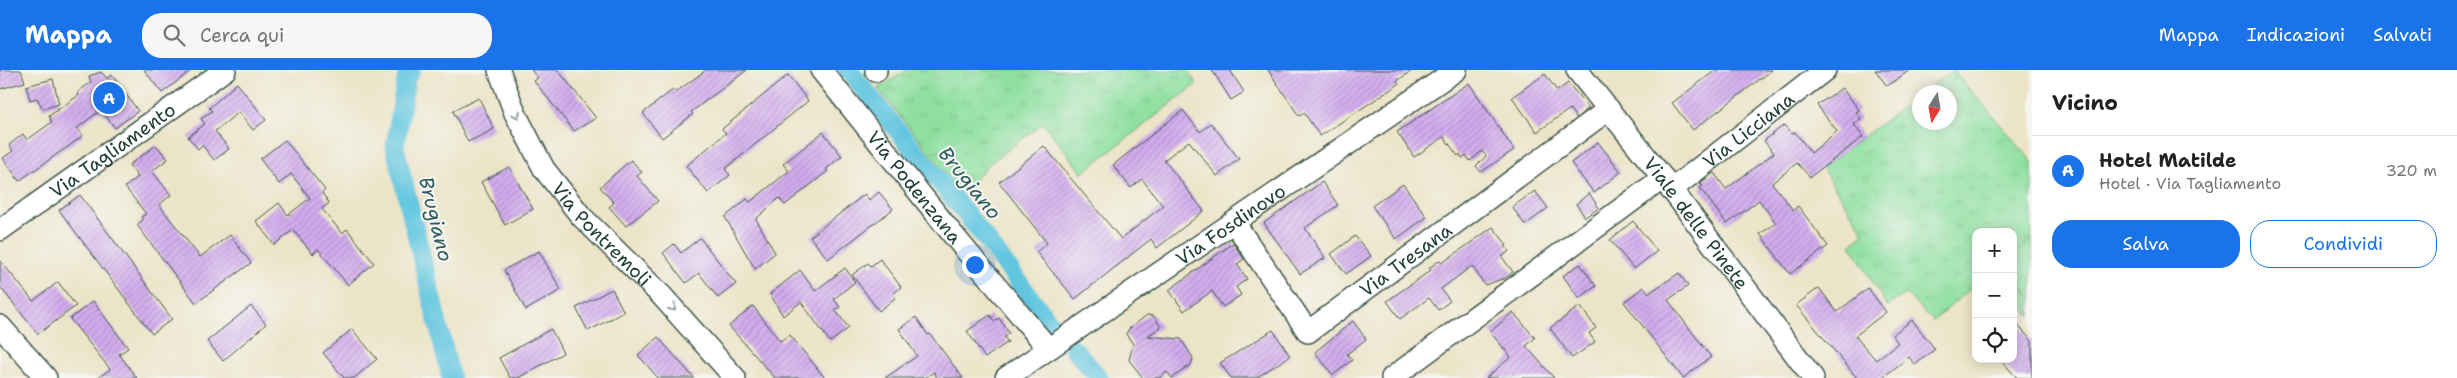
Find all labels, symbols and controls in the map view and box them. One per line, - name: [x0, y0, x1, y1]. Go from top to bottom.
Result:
- search box: [142, 13, 492, 58]
- text: Mappa: [25, 19, 112, 51]
- icon: search: [160, 21, 188, 49]
- text: Cerca qui: [200, 23, 284, 48]
- text: Mappa: [2159, 23, 2219, 47]
- text: Indicazioni: [2247, 23, 2345, 47]
- text: Salvati: [2373, 23, 2432, 47]
- pin: A: [93, 79, 125, 117]
- north arrow: [1912, 85, 1957, 130]
- street label: Via Licciana: [1697, 86, 1799, 173]
- text: Vicino: [2052, 89, 2118, 117]
- street label: Via Tagliamento: [45, 97, 180, 203]
- one-way arrow: [511, 110, 521, 119]
- street label: Via Podenzana: [862, 125, 968, 249]
- water label: Brugiano: [933, 141, 1007, 225]
- text: Hotel Matilde: [2099, 148, 2236, 173]
- street label: Viale delle Pinete: [1638, 151, 1755, 294]
- text: A: [2062, 160, 2074, 181]
- text: 320 m: [2386, 160, 2437, 181]
- text: Hotel · Via Tagliamento: [2099, 173, 2281, 194]
- water label: Brugiano: [413, 174, 459, 264]
- street label: Via Pontremoli: [546, 177, 657, 291]
- street label: Via Fosdinovo: [1171, 178, 1290, 271]
- street label: Via Tresana: [1354, 217, 1457, 302]
- button: Salva: [2052, 220, 2240, 268]
- button: Condividi: [2250, 220, 2437, 268]
- map controls: [1972, 228, 2017, 363]
- button: +: [1972, 228, 2017, 273]
- your location: [962, 252, 988, 278]
- button: −: [1972, 273, 2017, 318]
- one-way arrow: [667, 303, 676, 312]
- button: locate: [1972, 318, 2017, 363]

